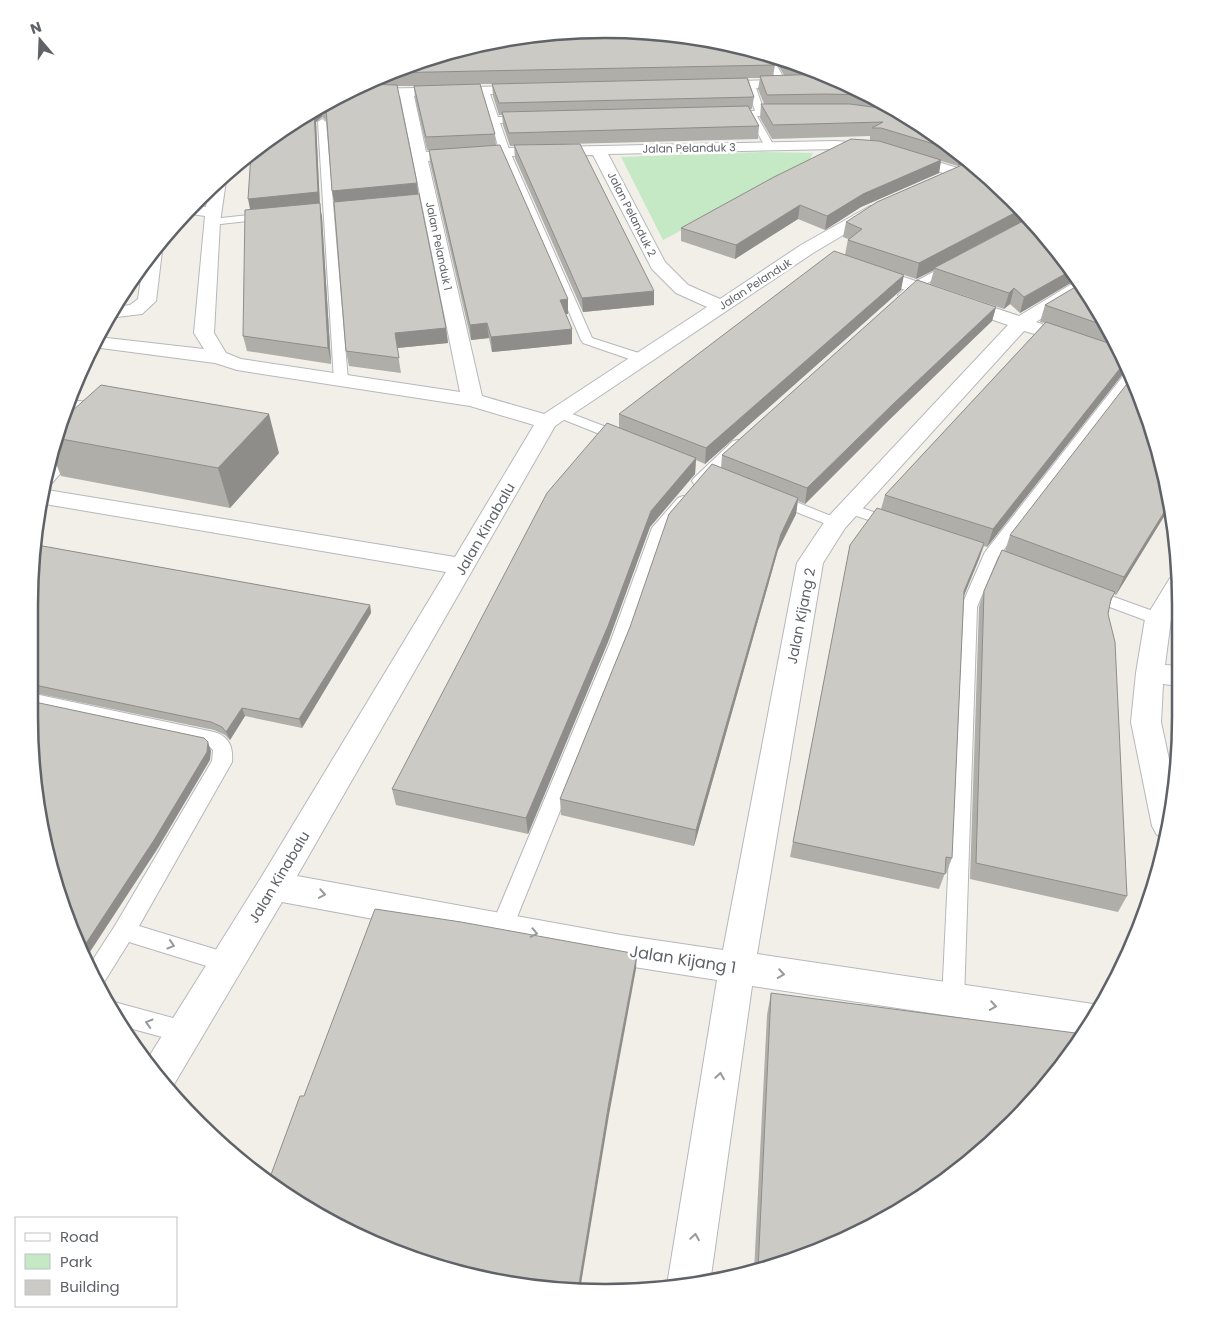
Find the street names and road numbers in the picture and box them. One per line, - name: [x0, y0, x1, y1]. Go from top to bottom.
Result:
- street label: Jalan Pelanduk 3: [642, 139, 736, 157]
- street label: Jalan Pelanduk 2: [604, 169, 660, 259]
- street label: Jalan Pelanduk 1: [422, 200, 456, 292]
- street label: Jalan Pelanduk: [715, 254, 795, 314]
- street label: Jalan Kinabalu: [450, 479, 520, 579]
- street label: Jalan Kijang 2: [782, 566, 820, 666]
- street label: Jalan Kinabalu: [244, 827, 314, 927]
- street label: Jalan Kijang 1: [628, 940, 738, 979]

